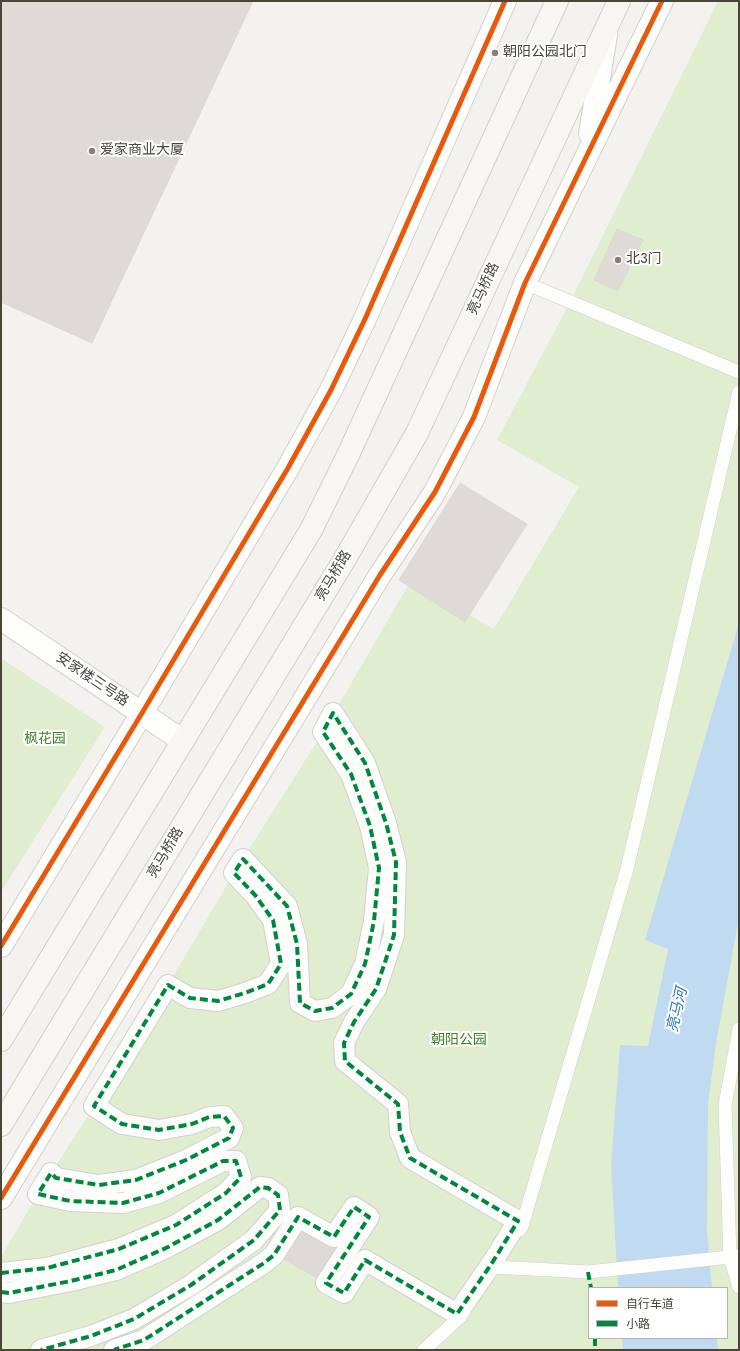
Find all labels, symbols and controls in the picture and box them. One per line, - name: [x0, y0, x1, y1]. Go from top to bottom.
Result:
- place label: 朝阳公园北门: [503, 45, 587, 61]
- marker: 朝阳公园北门: [490, 48, 500, 58]
- place label: 爱家商业大厦: [100, 143, 184, 159]
- marker: 爱家商业大厦: [87, 146, 97, 156]
- place label: 北3门: [626, 252, 662, 268]
- marker: 北3门: [613, 255, 623, 265]
- street label: 亮马桥路: [465, 260, 503, 318]
- street label: 亮马桥路: [312, 548, 356, 604]
- street label: 安家楼三号路: [52, 650, 132, 710]
- park label: 枫花园: [24, 732, 66, 748]
- street label: 亮马桥路: [144, 825, 188, 881]
- water label: 亮马河: [664, 986, 692, 1034]
- park label: 朝阳公园: [431, 1033, 487, 1049]
- legend: [588, 1287, 728, 1339]
- text: 自行车道: [626, 1295, 674, 1313]
- text: 小路: [626, 1315, 650, 1333]

